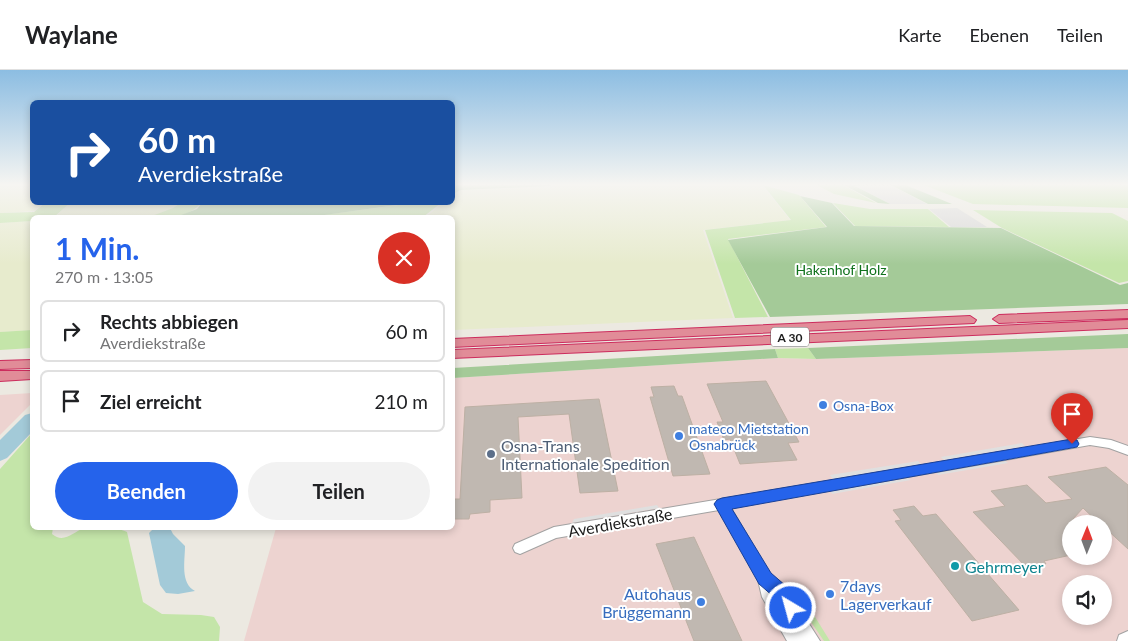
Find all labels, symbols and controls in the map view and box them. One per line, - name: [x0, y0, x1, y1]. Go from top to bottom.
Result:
- text: Waylane: [25, 20, 118, 49]
- text: Karte: [898, 24, 941, 46]
- text: Ebenen: [969, 24, 1029, 46]
- text: Teilen: [1057, 24, 1103, 46]
- text: 60 m: [138, 118, 216, 160]
- icon: right: [55, 120, 120, 185]
- text: Averdiekstraße: [138, 160, 283, 187]
- text: 1 Min.: [55, 230, 140, 266]
- button: close: [378, 232, 430, 284]
- park label: Hakenhof Holz: [795, 261, 887, 278]
- text: 270 m · 13:05: [55, 267, 154, 286]
- text: Rechts abbiegen: [100, 310, 238, 333]
- icon: right: [57, 317, 85, 345]
- text: 60 m: [385, 320, 428, 343]
- road number: A 30: [771, 328, 809, 346]
- text: Averdiekstraße: [100, 333, 206, 352]
- icon: arrive: [57, 387, 85, 415]
- text: Ziel erreicht: [100, 390, 202, 413]
- text: 210 m: [374, 390, 428, 413]
- pin: [1051, 393, 1093, 444]
- place label: Osna-Box: [833, 397, 894, 414]
- marker: Osna-Box: [817, 399, 829, 411]
- icon: arrive: [1058, 400, 1086, 428]
- place label: mateco Mietstation Osnabrück: [689, 420, 809, 453]
- marker: mateco Mietstation Osnabrück: [673, 430, 685, 442]
- place label: Osna-Trans Internationale Spedition: [501, 436, 670, 473]
- marker: Osna-Trans Internationale Spedition: [485, 448, 497, 460]
- button: Beenden: [55, 462, 238, 520]
- button: Teilen: [248, 462, 430, 520]
- street label: Averdiekstraße: [566, 503, 674, 541]
- north arrow: [1062, 515, 1112, 565]
- map controls: [1062, 515, 1112, 625]
- place label: Gehrmeyer: [965, 557, 1044, 576]
- marker: Gehrmeyer: [949, 560, 961, 572]
- button: sound: [1062, 575, 1112, 625]
- place label: 7days Lagerverkauf: [840, 576, 932, 613]
- position arrow: [764, 581, 816, 633]
- place label: Autohaus Brüggemann: [602, 584, 691, 621]
- marker: 7days Lagerverkauf: [824, 588, 836, 600]
- marker: Autohaus Brüggemann: [695, 596, 707, 608]

